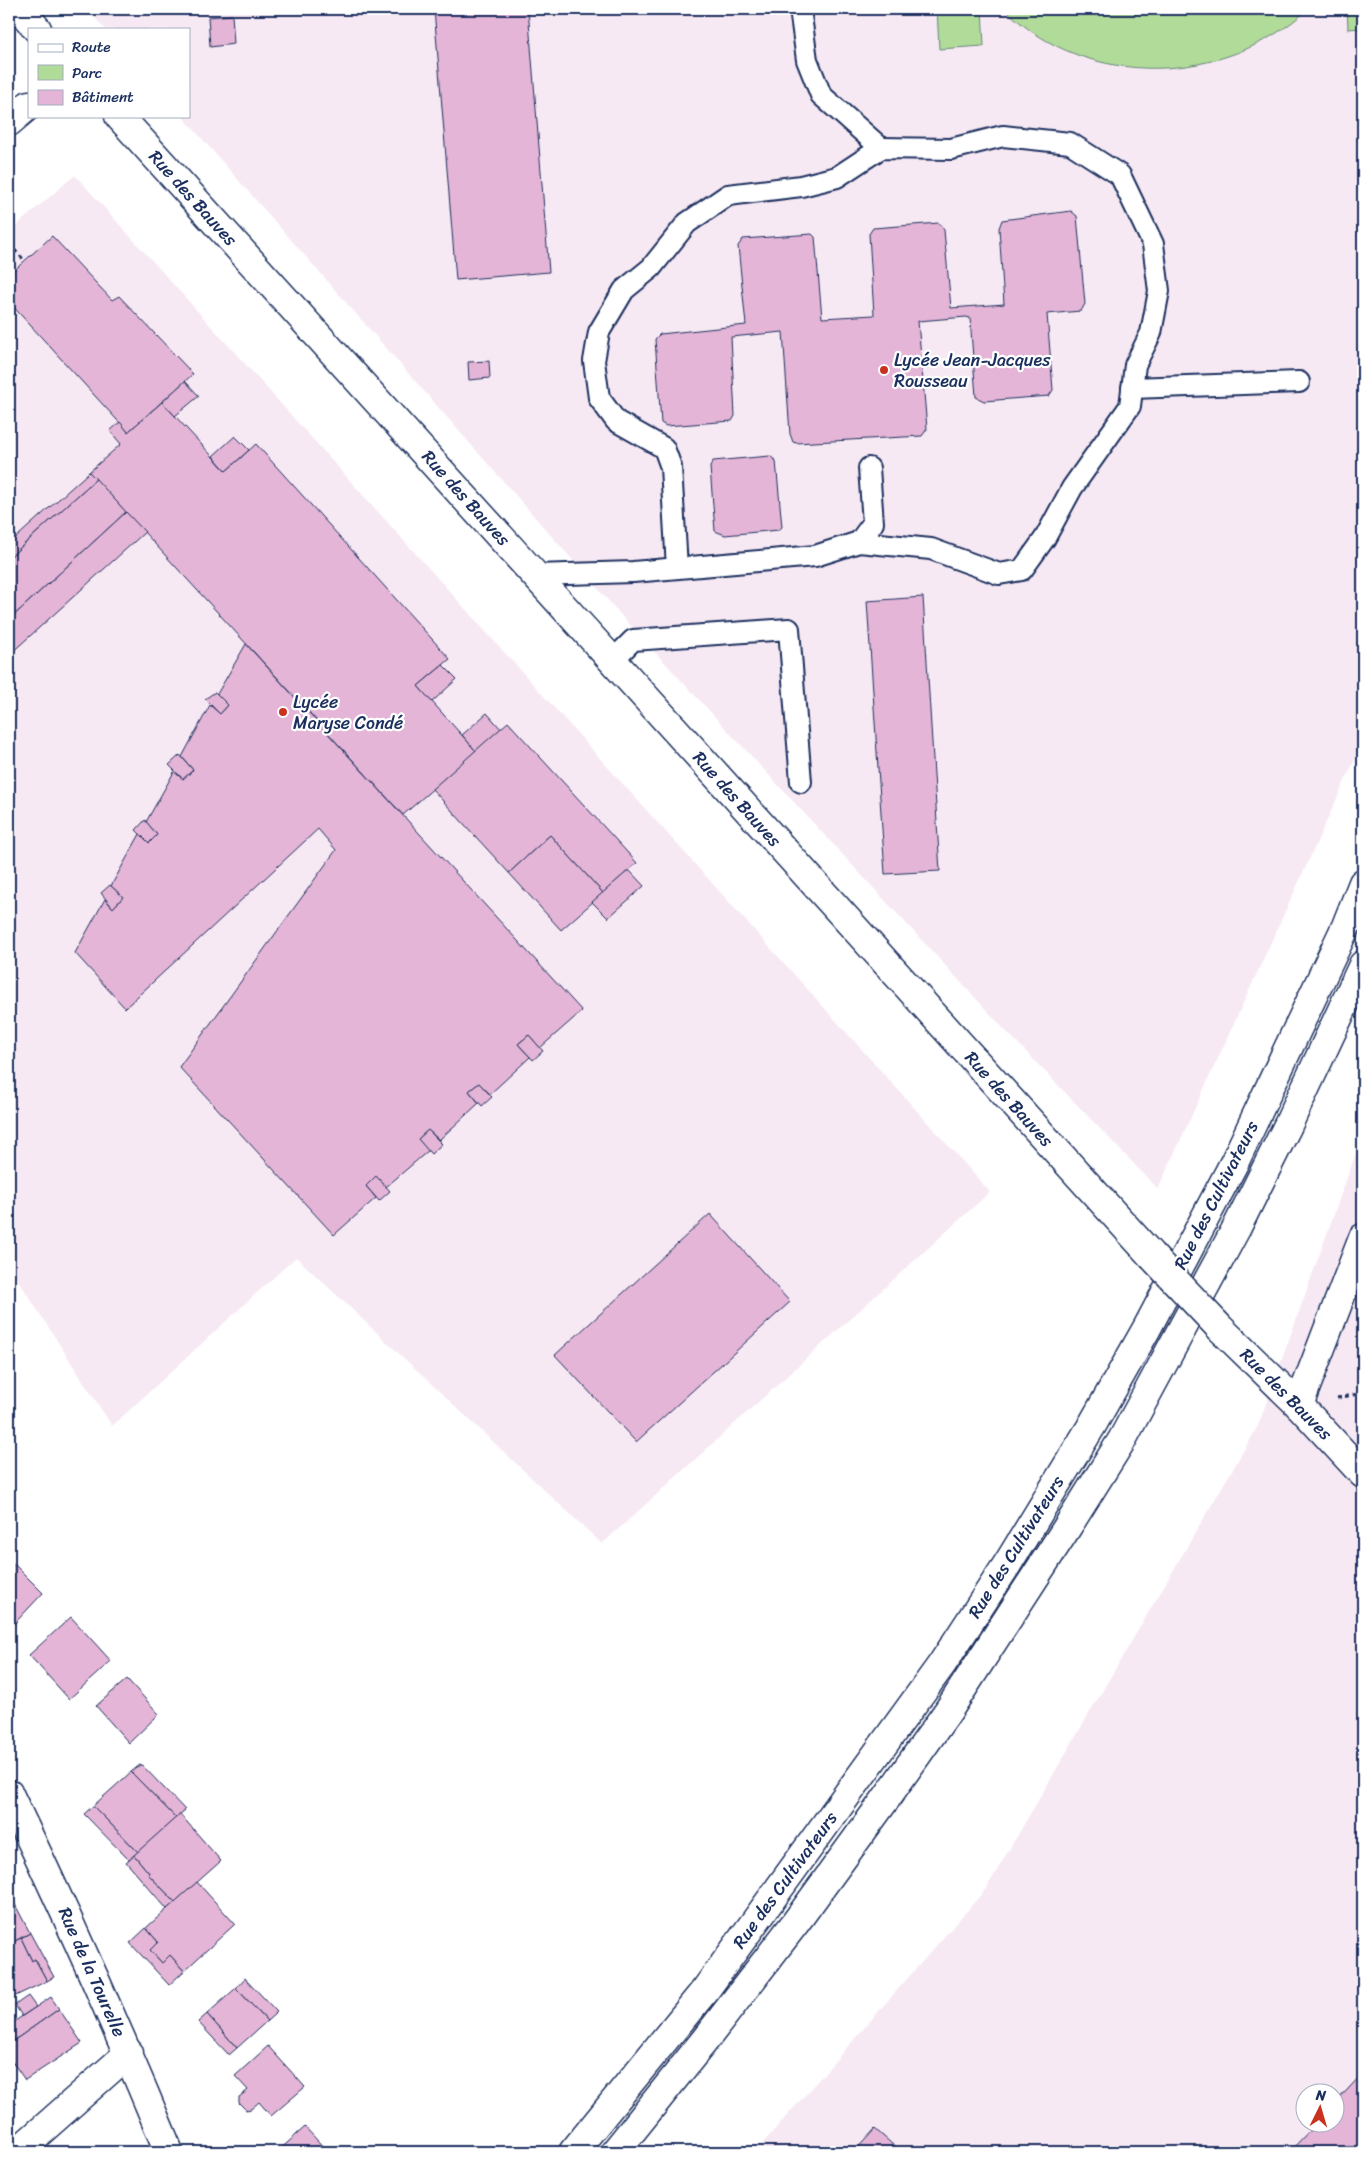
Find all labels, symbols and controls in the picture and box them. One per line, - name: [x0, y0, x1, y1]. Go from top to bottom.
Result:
- legend: [28, 28, 190, 118]
- text: Route: [72, 34, 111, 60]
- text: Parc: [72, 60, 102, 86]
- text: Bâtiment: [72, 84, 134, 110]
- street label: Rue des Bauves: [141, 142, 246, 254]
- place label: Lycée Jean-Jacques Rousseau: [894, 344, 1051, 397]
- marker: Lycée Jean-Jacques Rousseau: [878, 364, 890, 376]
- street label: Rue des Bauves: [414, 442, 519, 554]
- place label: Lycée Maryse Condé: [293, 686, 403, 739]
- marker: Lycée Maryse Condé: [277, 706, 289, 718]
- street label: Rue des Bauves: [685, 743, 790, 855]
- street label: Rue des Bauves: [957, 1043, 1062, 1155]
- street label: Rue des Cultivateurs: [1165, 1114, 1268, 1275]
- street label: Rue des Bauves: [1232, 1340, 1341, 1449]
- street label: Rue des Cultivateurs: [959, 1469, 1073, 1625]
- street label: Rue des Cultivateurs: [724, 1804, 846, 1956]
- street label: Rue de la Tourelle: [49, 1902, 135, 2042]
- text: N: [1314, 2083, 1327, 2108]
- north arrow: [1294, 2084, 1344, 2134]

